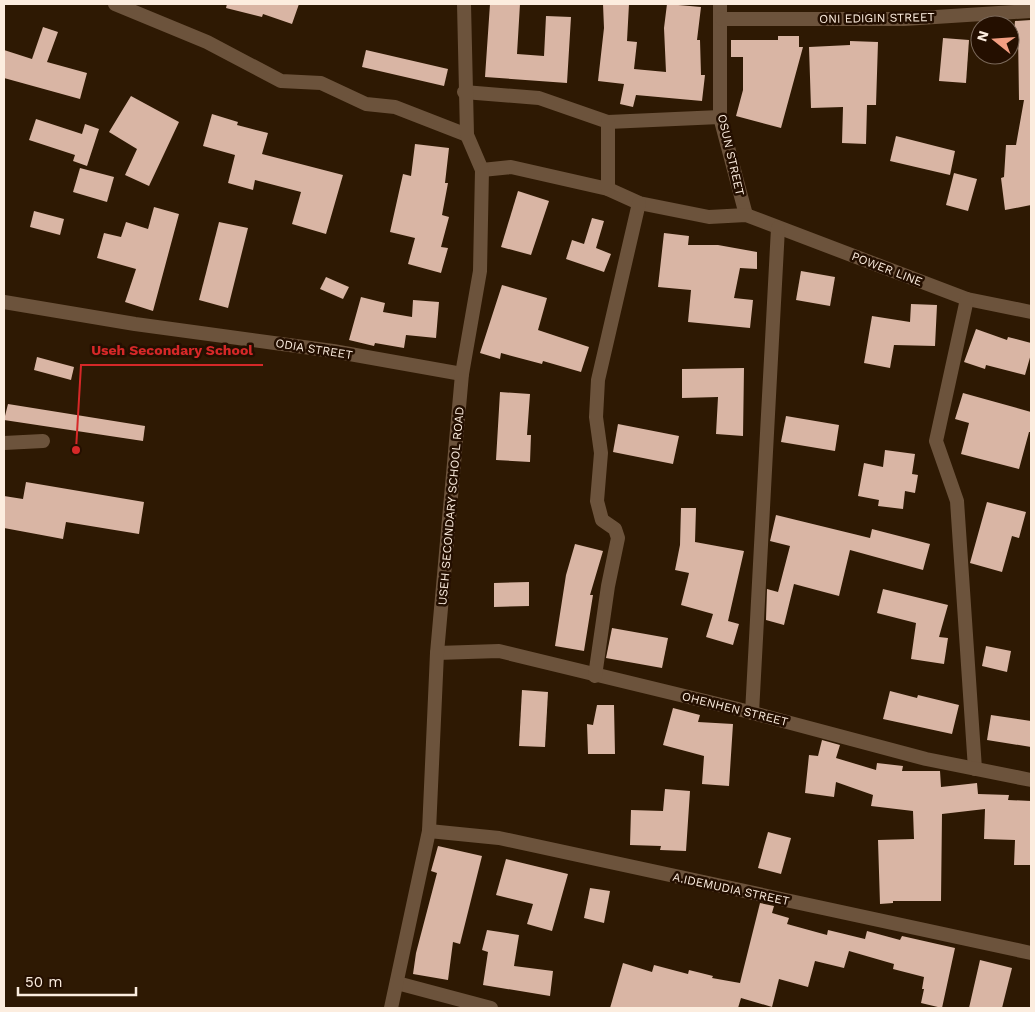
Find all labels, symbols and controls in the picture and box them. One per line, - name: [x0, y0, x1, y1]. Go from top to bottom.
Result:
- street label: ONI EDIGIN STREET: [819, 10, 935, 26]
- north arrow: [970, 15, 1020, 65]
- text: N: [973, 29, 992, 43]
- street label: OSUN STREET: [715, 113, 747, 197]
- street label: POWER LINE: [850, 249, 925, 289]
- callout: Useh Secondary School: [81, 336, 263, 365]
- street label: ODIA STREET: [274, 336, 354, 362]
- text: Useh Secondary School: [91, 342, 253, 358]
- street label: USEH SECONDARY SCHOOL ROAD: [435, 406, 467, 606]
- street label: OHENHEN STREET: [681, 689, 789, 729]
- street label: A.IDEMUDIA STREET: [671, 870, 791, 908]
- scale bar: [18, 964, 135, 996]
- text: 50 m: [25, 973, 62, 991]

